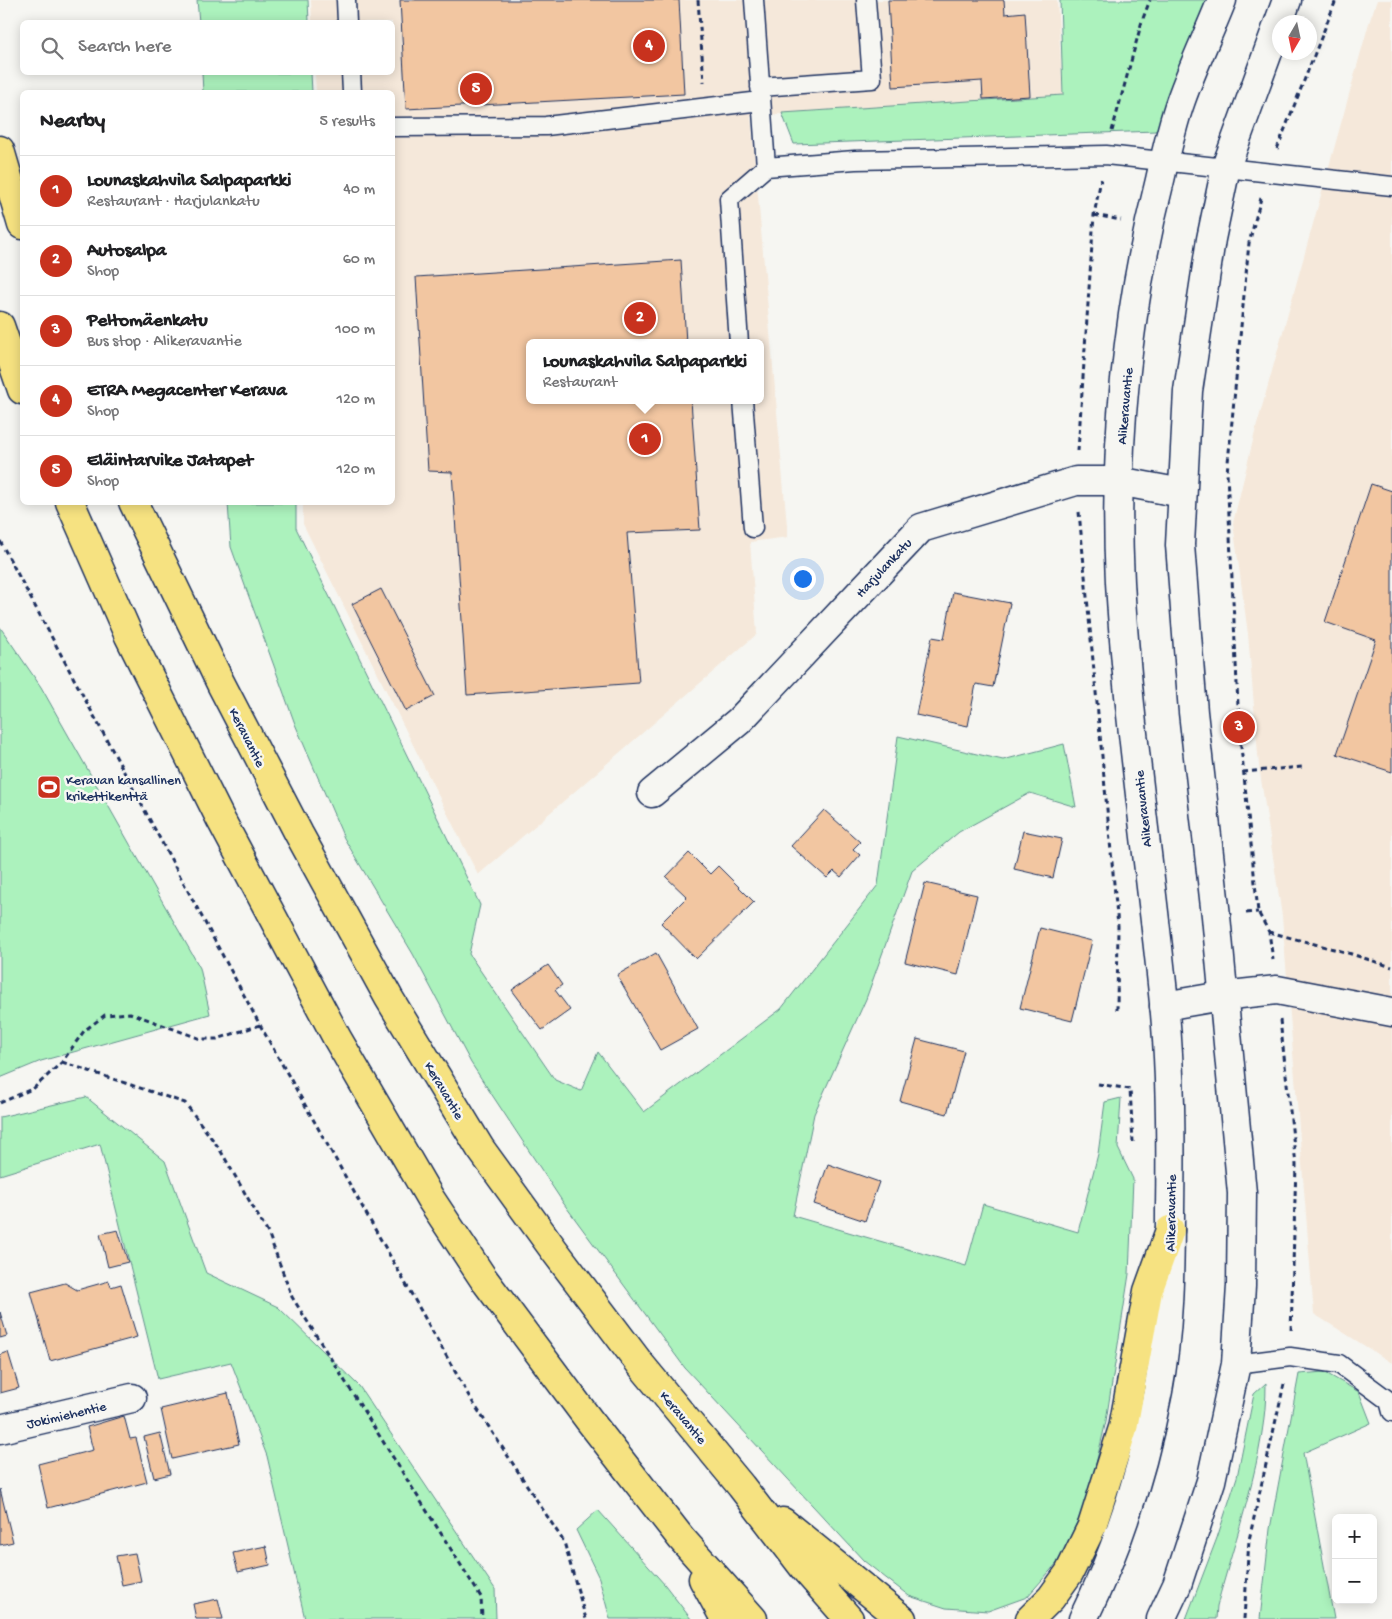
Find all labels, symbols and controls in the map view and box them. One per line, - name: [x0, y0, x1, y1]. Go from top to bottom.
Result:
- north arrow: [1272, 15, 1317, 60]
- search box: [20, 20, 395, 75]
- pin: 4: [633, 27, 665, 65]
- icon: search: [38, 34, 66, 62]
- text: Search here: [78, 36, 172, 59]
- pin: 5: [460, 70, 492, 108]
- text: Nearby: [40, 110, 105, 135]
- text: 5 results: [320, 113, 375, 132]
- text: Lounaskahvila Salpaparkki: [87, 170, 291, 193]
- text: 1: [53, 181, 59, 200]
- text: 40 m: [343, 181, 375, 200]
- text: Restaurant · Harjulankatu: [87, 193, 260, 212]
- text: Autosalpa: [87, 240, 166, 263]
- text: 2: [52, 251, 60, 270]
- text: 60 m: [343, 251, 375, 270]
- text: Shop: [87, 263, 119, 282]
- pin: 2: [624, 299, 656, 337]
- text: Peltomäenkatu: [87, 310, 208, 333]
- text: 3: [52, 321, 60, 340]
- text: 100 m: [335, 321, 375, 340]
- text: Bus stop · Alikeravantie: [87, 333, 242, 352]
- popup: [526, 339, 764, 404]
- text: Lounaskahvila Salpaparkki: [543, 351, 747, 374]
- street label: Alikeravantie: [1115, 366, 1138, 445]
- text: Restaurant: [543, 374, 617, 393]
- text: ETRA Megacenter Kerava: [87, 380, 287, 403]
- text: 4: [52, 391, 60, 410]
- text: 120 m: [336, 391, 375, 410]
- text: Shop: [87, 403, 119, 422]
- pin: 1: [629, 420, 661, 458]
- text: Eläintarvike Jatapet: [87, 450, 253, 473]
- text: 5: [52, 461, 60, 480]
- text: 120 m: [336, 461, 375, 480]
- text: Shop: [87, 473, 119, 492]
- street label: Harjulankatu: [853, 535, 917, 602]
- your location: [790, 566, 816, 592]
- street label: Keravantie: [224, 706, 268, 771]
- pin: 3: [1223, 708, 1255, 746]
- street label: Alikeravantie: [1132, 769, 1157, 848]
- place label: Keravan kansallinen krikettikenttä: [66, 773, 181, 806]
- sports icon: Keravan kansallinen krikettikenttä: [36, 774, 62, 800]
- street label: Keravantie: [419, 1059, 467, 1124]
- street label: Alikeravantie: [1163, 1174, 1182, 1252]
- street label: Keravantie: [655, 1389, 710, 1449]
- street label: Jokimiehentie: [25, 1399, 109, 1434]
- map controls: [1332, 1514, 1377, 1604]
- button: +: [1332, 1514, 1377, 1559]
- button: −: [1332, 1559, 1377, 1604]

